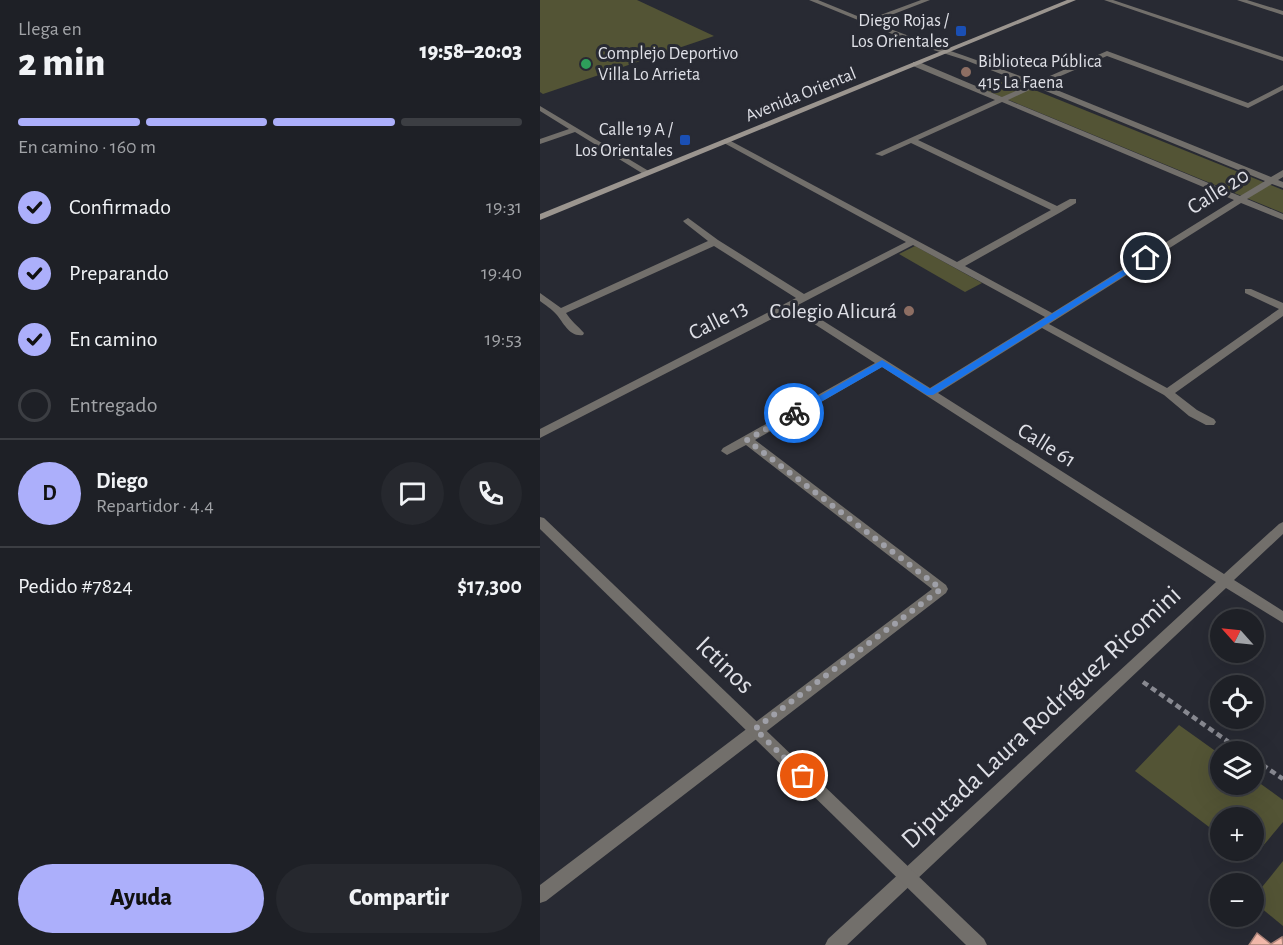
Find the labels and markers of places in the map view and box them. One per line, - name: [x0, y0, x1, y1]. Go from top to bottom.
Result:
- place label: Diego Rojas / Los Orientales: [851, 12, 950, 51]
- marker: Diego Rojas / Los Orientales: [954, 24, 968, 38]
- place label: Complejo Deportivo Villa Lo Arrieta: [598, 45, 739, 84]
- place label: Biblioteca Pública 415 La Faena: [978, 53, 1102, 92]
- marker: Complejo Deportivo Villa Lo Arrieta: [579, 57, 593, 71]
- marker: Biblioteca Pública 415 La Faena: [959, 65, 973, 79]
- place label: Calle 19 A / Los Orientales: [575, 121, 674, 160]
- marker: Calle 19 A / Los Orientales: [678, 133, 692, 147]
- pin: [1120, 232, 1171, 283]
- place label: Colegio Alicurá: [769, 300, 897, 322]
- marker: Colegio Alicurá: [902, 304, 916, 318]
- pin: [777, 750, 828, 801]

